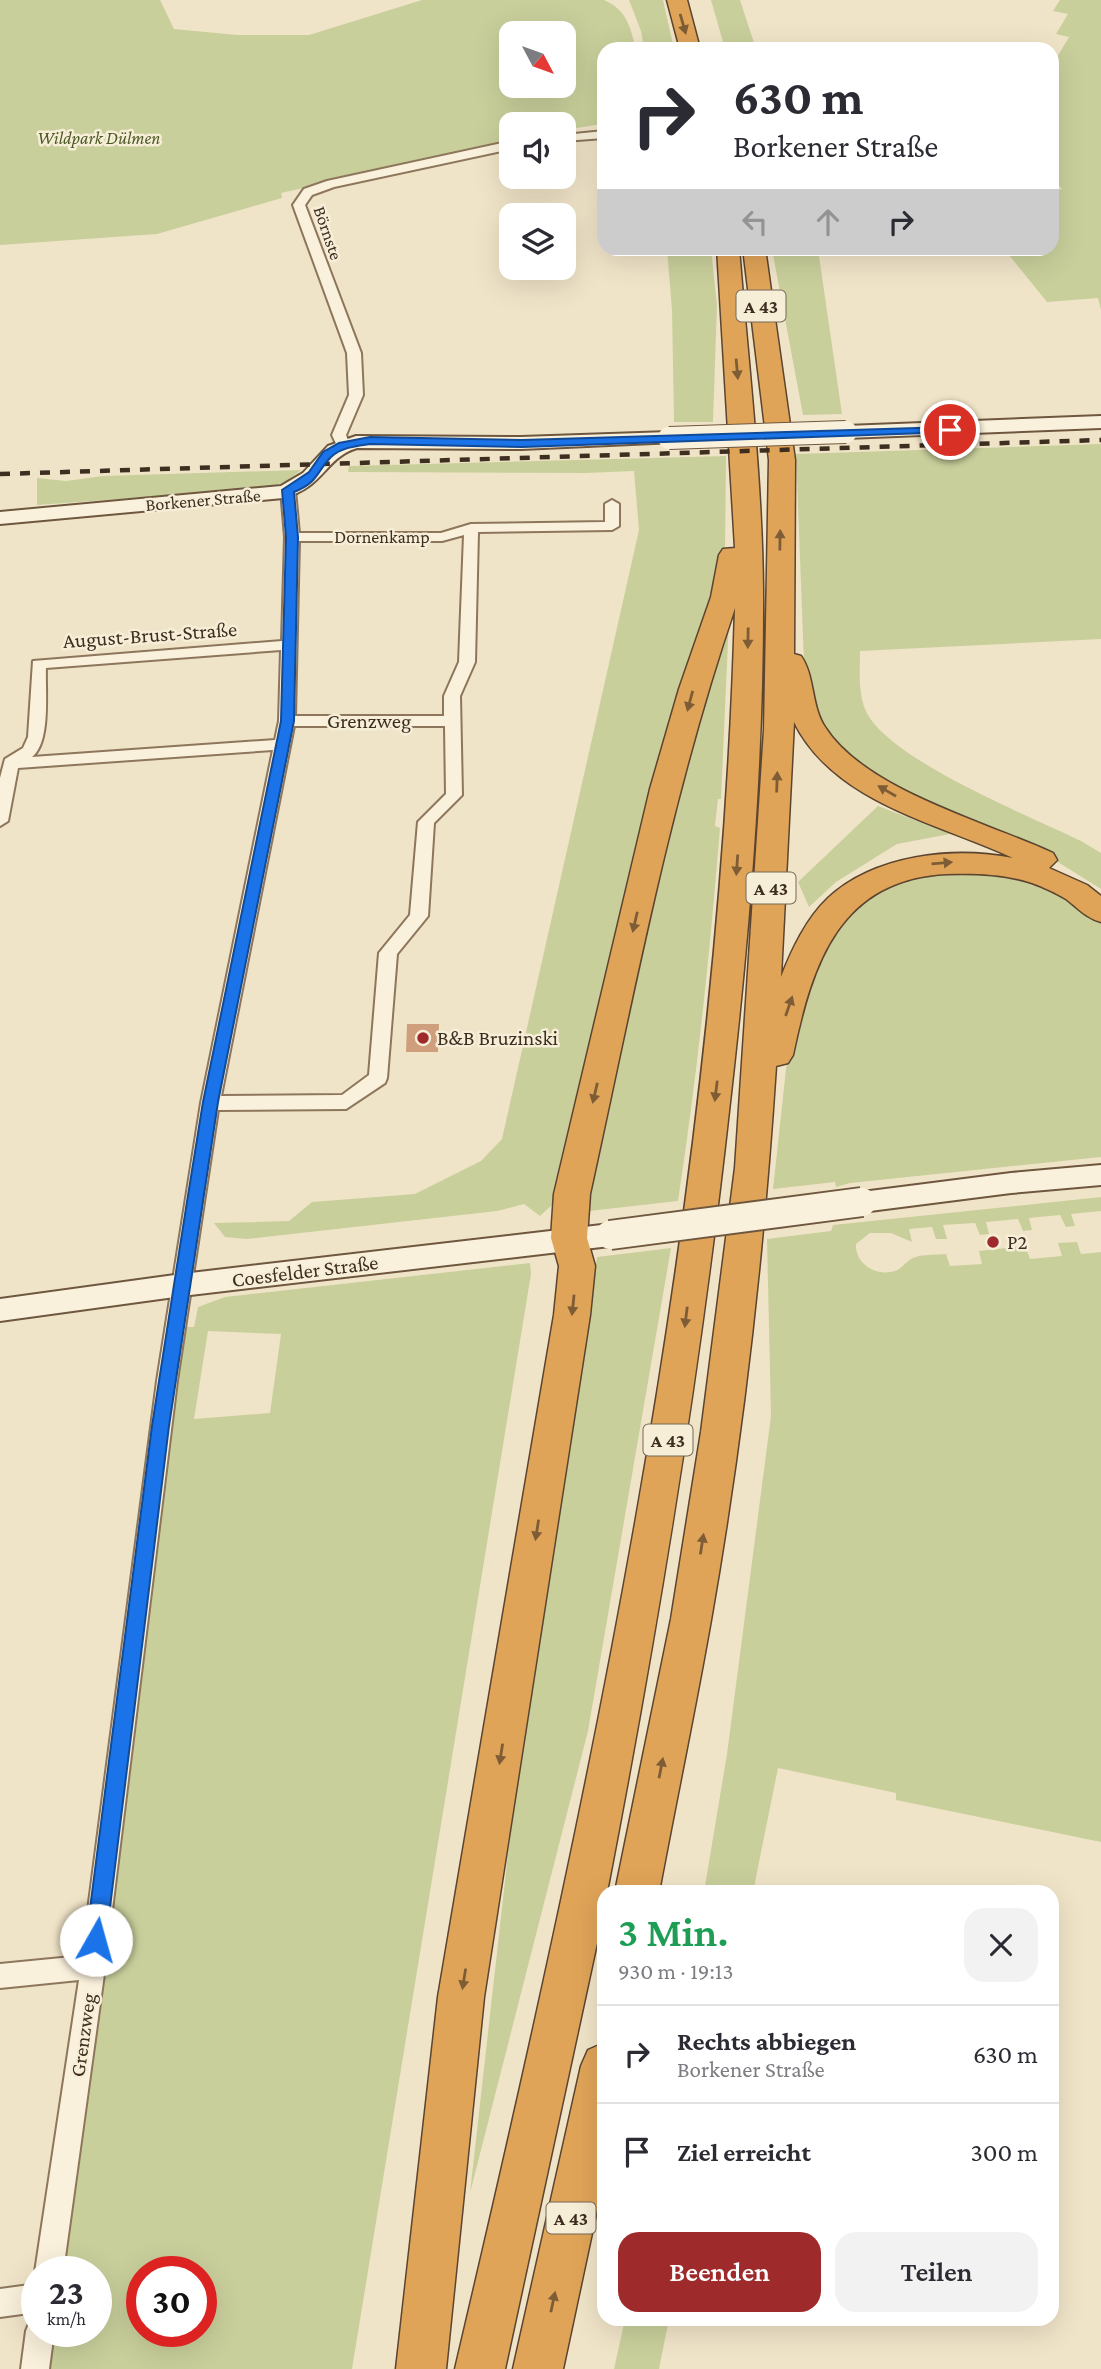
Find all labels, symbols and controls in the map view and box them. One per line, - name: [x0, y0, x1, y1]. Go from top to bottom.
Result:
- one-way arrow: [679, 14, 689, 35]
- north arrow: [499, 21, 576, 98]
- map controls: [499, 21, 576, 280]
- icon: right: [618, 70, 709, 161]
- text: 630 m: [733, 70, 864, 125]
- button: sound: [499, 112, 576, 189]
- park label: Wildpark Dülmen: [38, 128, 160, 148]
- text: Borkener Straße: [733, 128, 938, 164]
- street label: Börnste: [309, 203, 347, 263]
- button: layers: [499, 203, 576, 280]
- icon: left: [736, 203, 774, 241]
- icon: ahead: [809, 203, 847, 241]
- icon: right: [882, 203, 920, 241]
- road number: A 43: [736, 290, 786, 322]
- one-way arrow: [732, 358, 743, 380]
- pin: [920, 400, 980, 460]
- icon: arrive: [931, 411, 969, 449]
- street label: Borkener Straße: [145, 485, 261, 515]
- street label: Dornenkamp: [334, 527, 430, 547]
- one-way arrow: [775, 529, 786, 551]
- street label: August-Brust-Straße: [62, 617, 238, 653]
- one-way arrow: [742, 627, 754, 649]
- one-way arrow: [684, 691, 694, 712]
- street label: Grenzweg: [327, 709, 411, 733]
- one-way arrow: [771, 771, 782, 793]
- one-way arrow: [878, 785, 897, 797]
- one-way arrow: [732, 854, 743, 876]
- one-way arrow: [931, 857, 953, 868]
- road number: A 43: [746, 873, 796, 904]
- one-way arrow: [629, 911, 640, 933]
- one-way arrow: [784, 996, 795, 1017]
- place label: B&B Bruzinski: [437, 1026, 559, 1050]
- marker: B&B Bruzinski: [415, 1030, 431, 1046]
- one-way arrow: [710, 1081, 721, 1103]
- one-way arrow: [589, 1082, 600, 1104]
- place label: P2: [1007, 1230, 1028, 1254]
- marker: P2: [985, 1234, 1001, 1250]
- street label: Coesfelder Straße: [230, 1250, 380, 1292]
- one-way arrow: [567, 1294, 578, 1316]
- one-way arrow: [681, 1306, 692, 1328]
- road number: A 43: [644, 1424, 692, 1456]
- one-way arrow: [531, 1519, 542, 1541]
- one-way arrow: [697, 1533, 708, 1555]
- one-way arrow: [495, 1743, 506, 1765]
- one-way arrow: [655, 1757, 666, 1779]
- position arrow: [59, 1903, 133, 1977]
- text: 3 Min.: [618, 1908, 728, 1955]
- button: close: [964, 1908, 1038, 1982]
- text: 930 m · 19:13: [618, 1958, 733, 1984]
- one-way arrow: [458, 1968, 469, 1990]
- street label: Grenzweg: [65, 1992, 101, 2078]
- text: Rechts abbiegen: [677, 2027, 856, 2056]
- icon: right: [618, 2035, 656, 2073]
- text: 630 m: [973, 2040, 1038, 2069]
- text: Borkener Straße: [677, 2056, 825, 2082]
- icon: arrive: [618, 2133, 656, 2171]
- text: Ziel erreicht: [677, 2138, 811, 2167]
- text: 300 m: [970, 2138, 1038, 2167]
- road number: A 43: [546, 2202, 596, 2234]
- button: Beenden: [618, 2232, 821, 2312]
- button: Teilen: [835, 2232, 1038, 2312]
- speed limit sign: 30: [126, 2256, 217, 2347]
- text: 23: [49, 2273, 84, 2312]
- one-way arrow: [548, 2291, 559, 2313]
- text: km/h: [47, 2309, 86, 2329]

